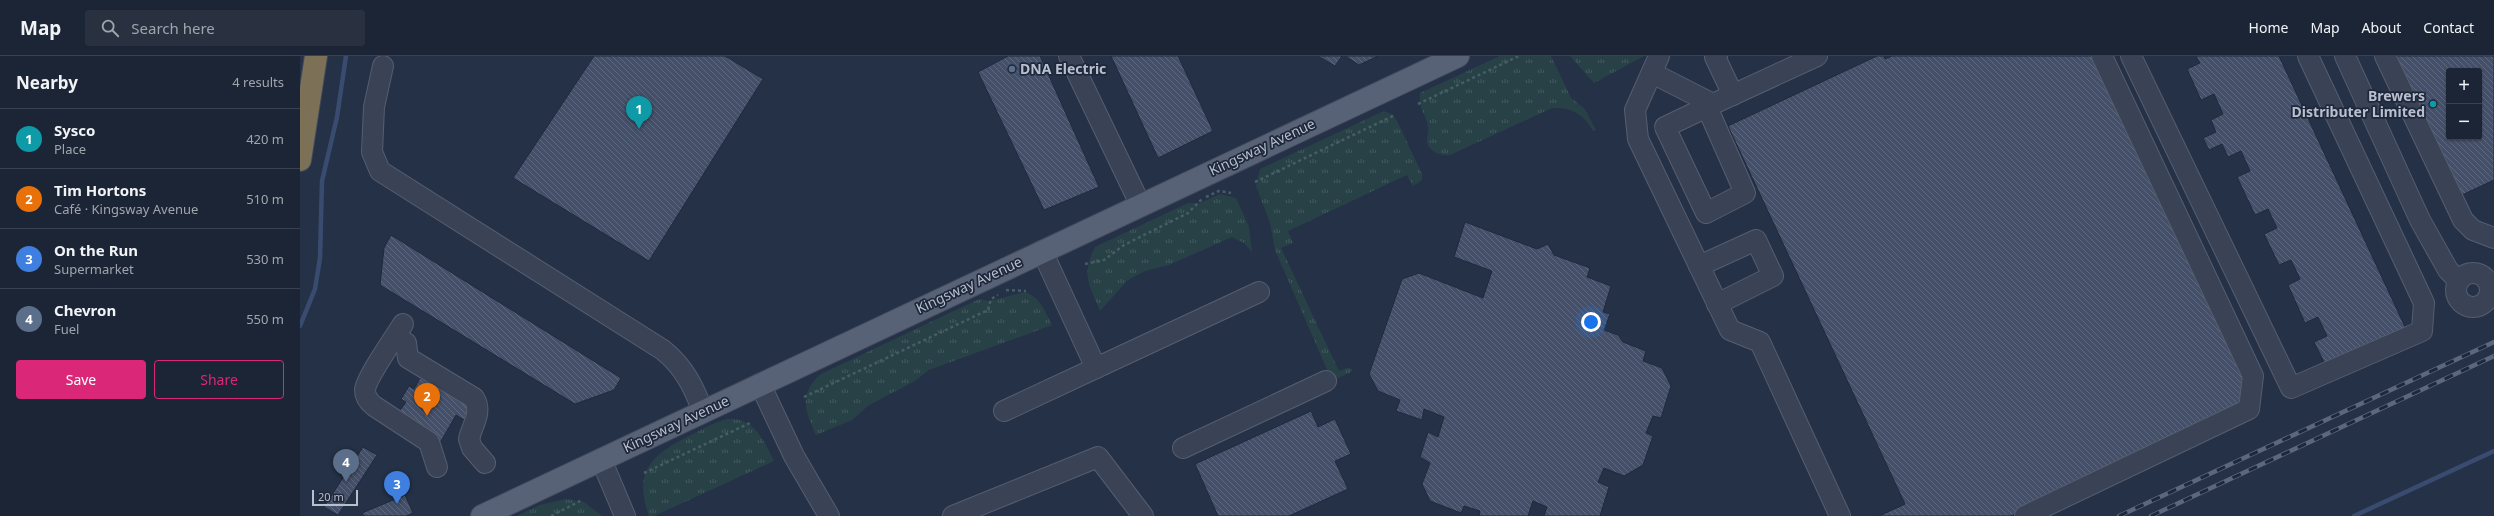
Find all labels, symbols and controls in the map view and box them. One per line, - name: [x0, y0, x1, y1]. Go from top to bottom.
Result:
- search box: [85, 10, 365, 46]
- text: Map: [20, 15, 61, 41]
- icon: search: [99, 17, 121, 39]
- text: Search here: [131, 18, 215, 38]
- text: Home: [2249, 18, 2288, 37]
- text: Map: [2310, 18, 2340, 37]
- text: About: [2362, 18, 2401, 37]
- text: Contact: [2423, 18, 2474, 37]
- place label: DNA Electric: [1020, 59, 1106, 78]
- marker: DNA Electric: [1007, 64, 1017, 74]
- map controls: [2446, 68, 2482, 140]
- button: +: [2446, 68, 2482, 104]
- text: Nearby: [16, 71, 78, 94]
- text: 4 results: [232, 73, 284, 91]
- place label: Brewers Distributer Limited: [2292, 86, 2425, 121]
- pin: 1: [626, 96, 652, 129]
- marker: Brewers Distributer Limited: [2428, 99, 2438, 109]
- button: −: [2446, 104, 2482, 140]
- street label: Kingsway Avenue: [1206, 114, 1318, 179]
- text: Sysco: [54, 120, 95, 140]
- text: 1: [25, 130, 33, 148]
- text: 420 m: [246, 130, 284, 148]
- text: Place: [54, 140, 86, 158]
- text: Tim Hortons: [54, 180, 146, 200]
- text: 2: [25, 190, 33, 208]
- text: 510 m: [246, 190, 284, 208]
- text: Café · Kingsway Avenue: [54, 200, 198, 218]
- text: On the Run: [54, 240, 138, 260]
- text: 3: [25, 250, 33, 268]
- text: 530 m: [246, 250, 284, 268]
- street label: Kingsway Avenue: [913, 252, 1025, 317]
- text: Supermarket: [54, 260, 134, 278]
- text: Chevron: [54, 300, 116, 320]
- text: 4: [25, 310, 33, 328]
- text: 550 m: [246, 310, 284, 328]
- your location: [1581, 312, 1601, 332]
- text: Fuel: [54, 320, 79, 338]
- button: Save: [16, 360, 146, 399]
- button: Share: [154, 360, 284, 399]
- pin: 2: [414, 383, 440, 416]
- street label: Kingsway Avenue: [620, 391, 732, 456]
- pin: 4: [333, 449, 359, 482]
- pin: 3: [384, 471, 410, 504]
- scale bar: [312, 488, 358, 507]
- text: 20 m: [318, 489, 344, 504]

